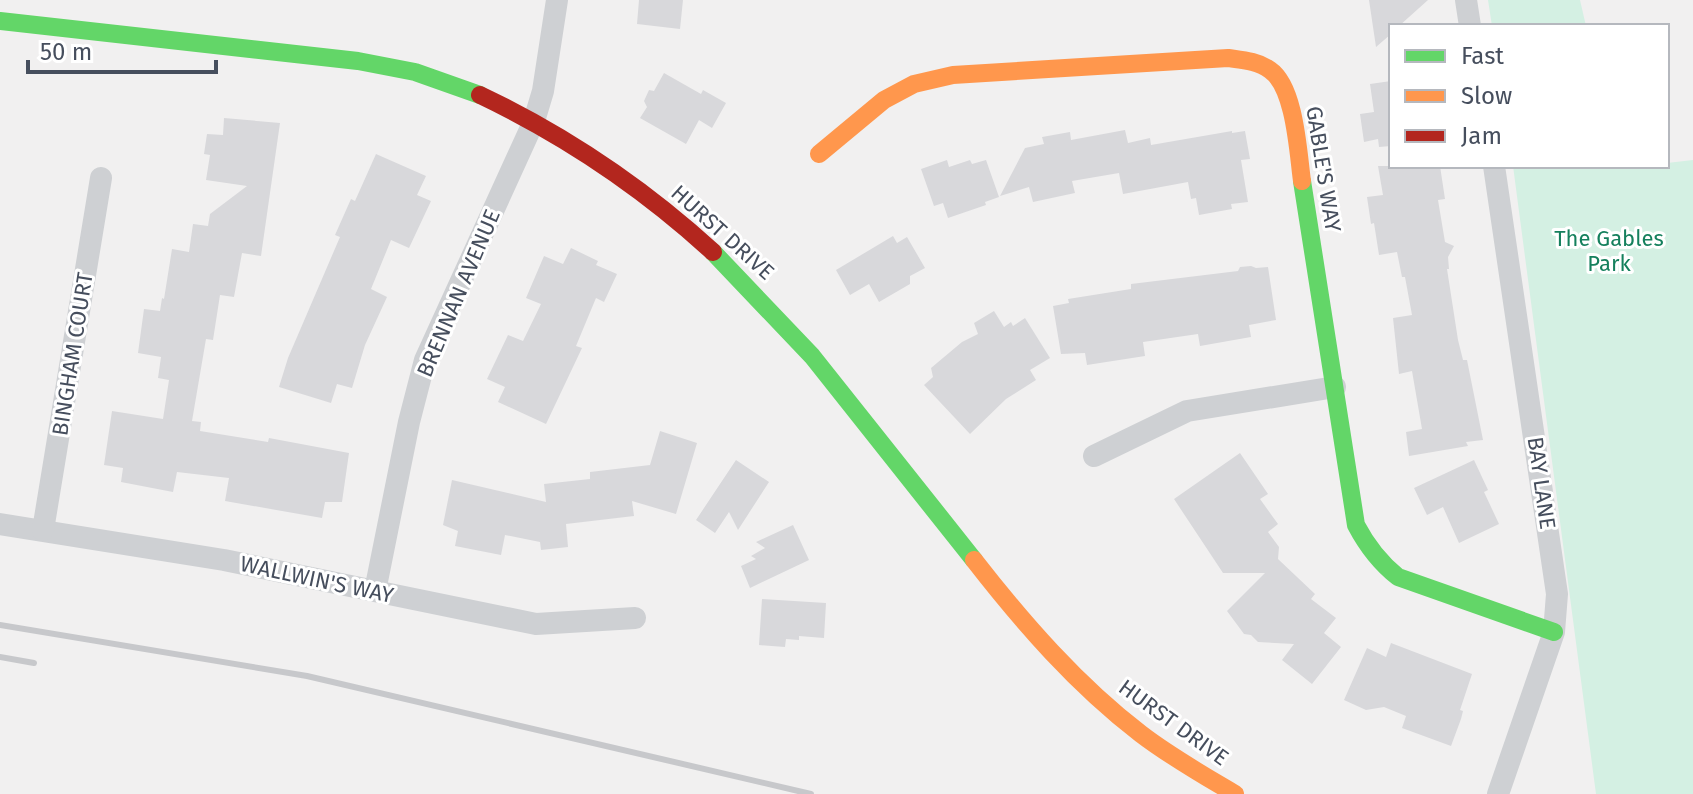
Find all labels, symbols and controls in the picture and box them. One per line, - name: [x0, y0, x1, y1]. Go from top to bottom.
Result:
- scale bar: [28, 24, 216, 74]
- legend: [1389, 24, 1669, 168]
- text: 50 m: [40, 38, 92, 66]
- text: Fast: [1461, 42, 1504, 70]
- text: Slow: [1461, 82, 1512, 110]
- street label: GABLE'S WAY: [1300, 104, 1347, 234]
- text: Jam: [1461, 122, 1502, 150]
- street label: HURST DRIVE: [666, 179, 780, 286]
- street label: BRENNAN AVENUE: [411, 205, 506, 381]
- park label: The Gables Park: [1554, 225, 1664, 277]
- street label: BINGHAM COURT: [46, 270, 99, 438]
- street label: BAY LANE: [1522, 435, 1561, 531]
- street label: WALLWIN'S WAY: [238, 550, 396, 609]
- street label: HURST DRIVE: [1113, 673, 1234, 771]

